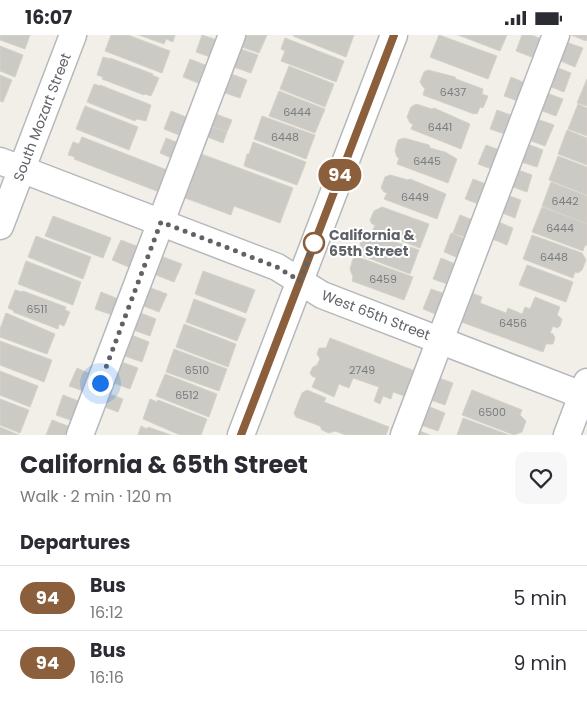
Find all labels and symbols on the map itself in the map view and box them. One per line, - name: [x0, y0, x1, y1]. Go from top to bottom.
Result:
- street label: South Mozart Street: [8, 50, 76, 184]
- house number: 6437: [440, 84, 466, 100]
- house number: 6444: [283, 104, 311, 120]
- house number: 6441: [428, 119, 452, 135]
- house number: 6448: [271, 129, 299, 145]
- house number: 6445: [413, 153, 441, 169]
- line badge: 94: [318, 159, 362, 191]
- house number: 6449: [401, 189, 429, 205]
- house number: 6442: [551, 193, 579, 209]
- house number: 6444: [546, 220, 574, 236]
- place label: California & 65th Street: [329, 225, 415, 261]
- marker: California & 65th Street: [303, 232, 325, 254]
- house number: 6448: [540, 249, 568, 265]
- house number: 6459: [369, 271, 397, 287]
- street label: West 65th Street: [319, 285, 433, 345]
- house number: 6511: [27, 301, 47, 317]
- house number: 6456: [499, 315, 527, 331]
- house number: 6510: [185, 362, 209, 378]
- house number: 2749: [349, 362, 375, 378]
- your location: [88, 371, 113, 396]
- house number: 6512: [175, 387, 199, 403]
- house number: 6500: [478, 404, 506, 420]

